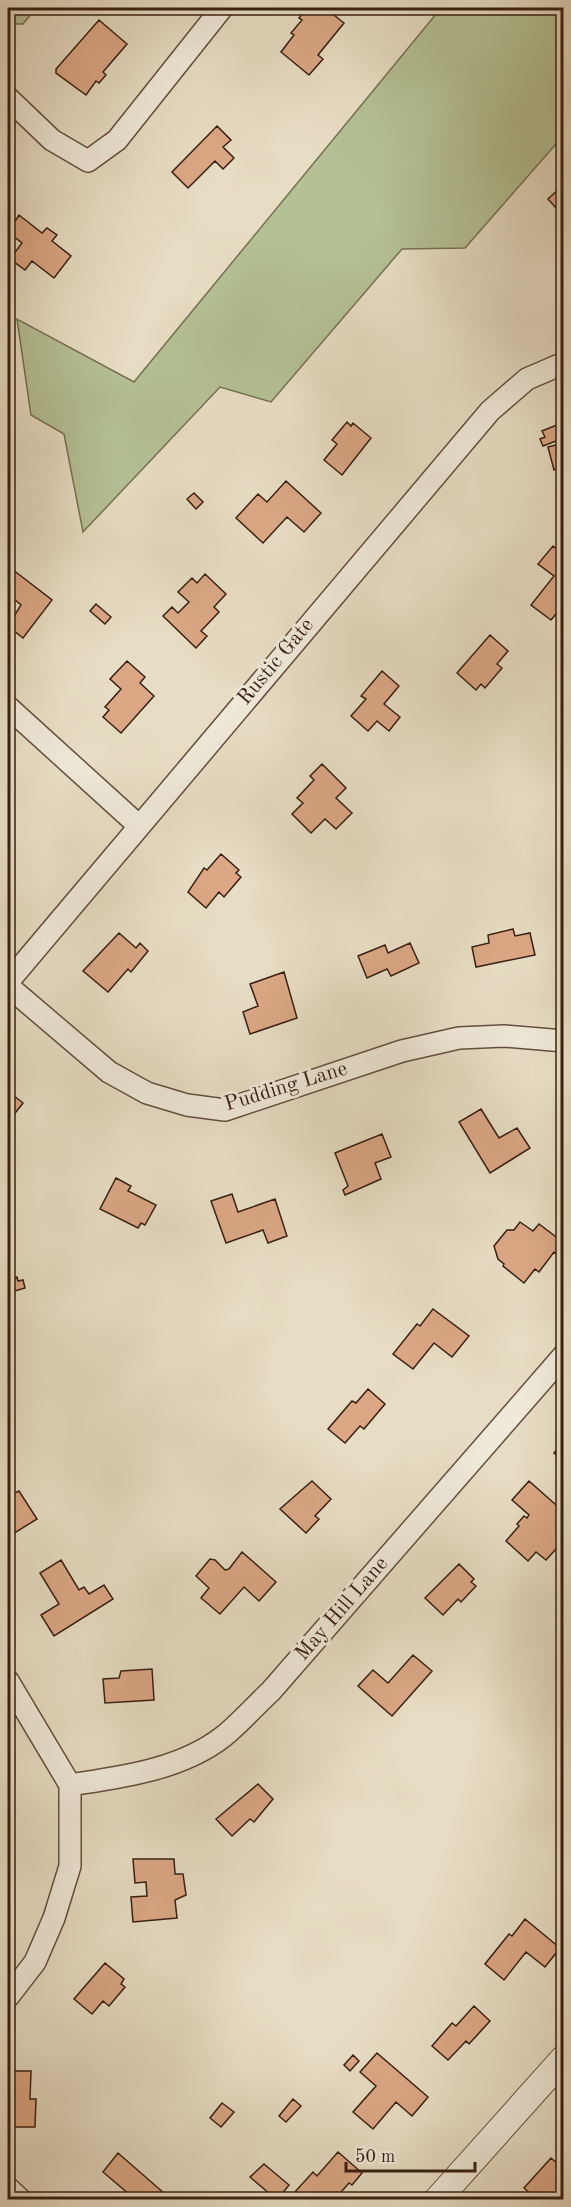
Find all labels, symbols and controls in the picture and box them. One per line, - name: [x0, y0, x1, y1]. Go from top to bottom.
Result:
- street label: Rustic Gate: [234, 615, 318, 709]
- street label: Pudding Lane: [222, 1058, 350, 1116]
- street label: May Hill Lane: [292, 1553, 392, 1665]
- scale bar: [346, 2135, 475, 2173]
- text: 50 m: [355, 2148, 395, 2166]

